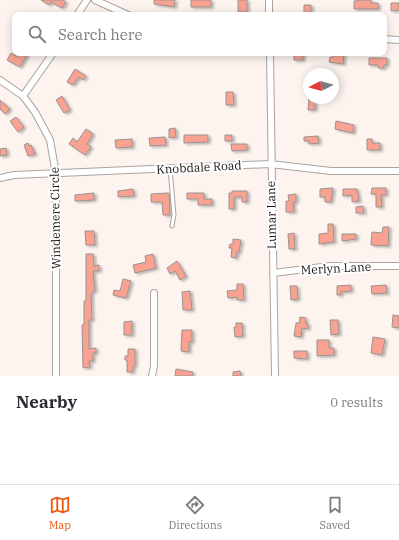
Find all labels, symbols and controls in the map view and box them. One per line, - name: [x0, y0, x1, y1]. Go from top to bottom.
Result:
- search box: [12, 12, 387, 56]
- icon: search: [26, 23, 48, 45]
- text: Search here: [58, 25, 143, 44]
- north arrow: [303, 68, 339, 104]
- street label: Knobdale Road: [156, 157, 242, 177]
- street label: Windemere Circle: [47, 167, 63, 269]
- street label: Lumar Lane: [263, 181, 279, 249]
- street label: Merlyn Lane: [300, 259, 372, 277]
- text: Nearby: [16, 391, 77, 413]
- text: 0 results: [330, 394, 383, 411]
- tab: Map: [49, 494, 71, 532]
- tab: Directions: [168, 494, 222, 532]
- tab: Saved: [319, 494, 350, 532]

